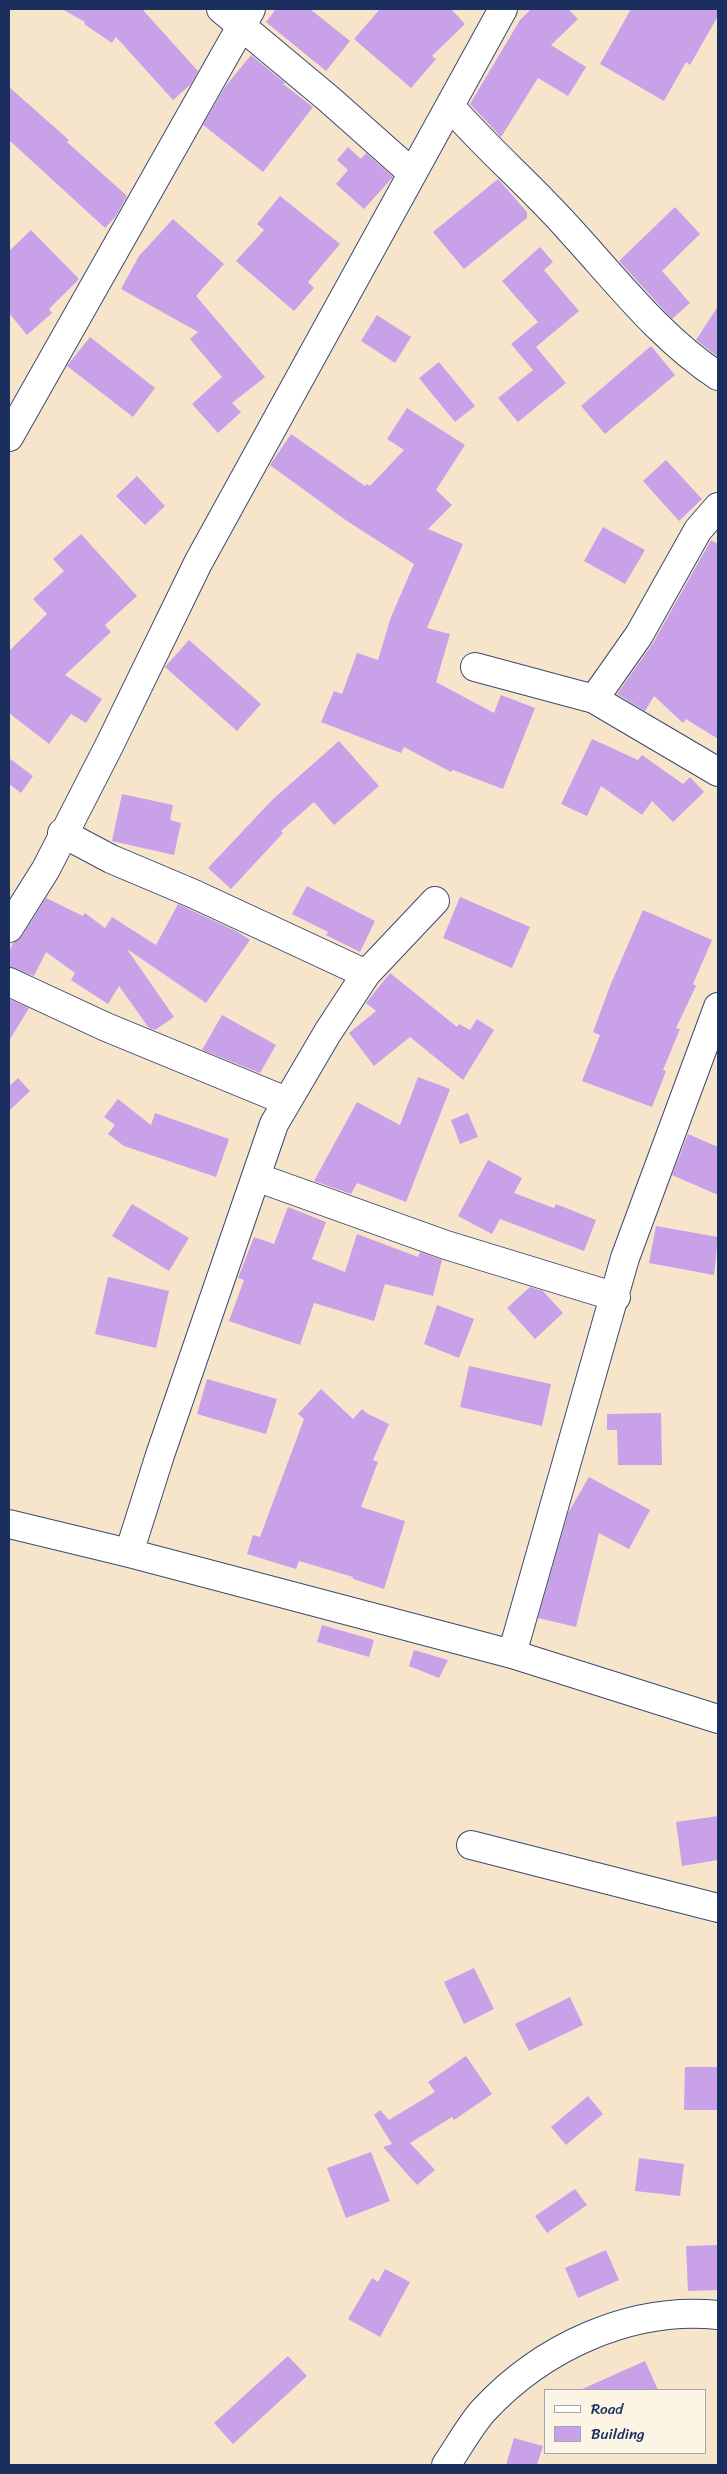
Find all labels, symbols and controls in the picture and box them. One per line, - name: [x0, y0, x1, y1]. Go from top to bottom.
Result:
- legend: [544, 2389, 707, 2454]
- text: Road: [591, 2396, 623, 2422]
- text: Building: [591, 2421, 645, 2447]

